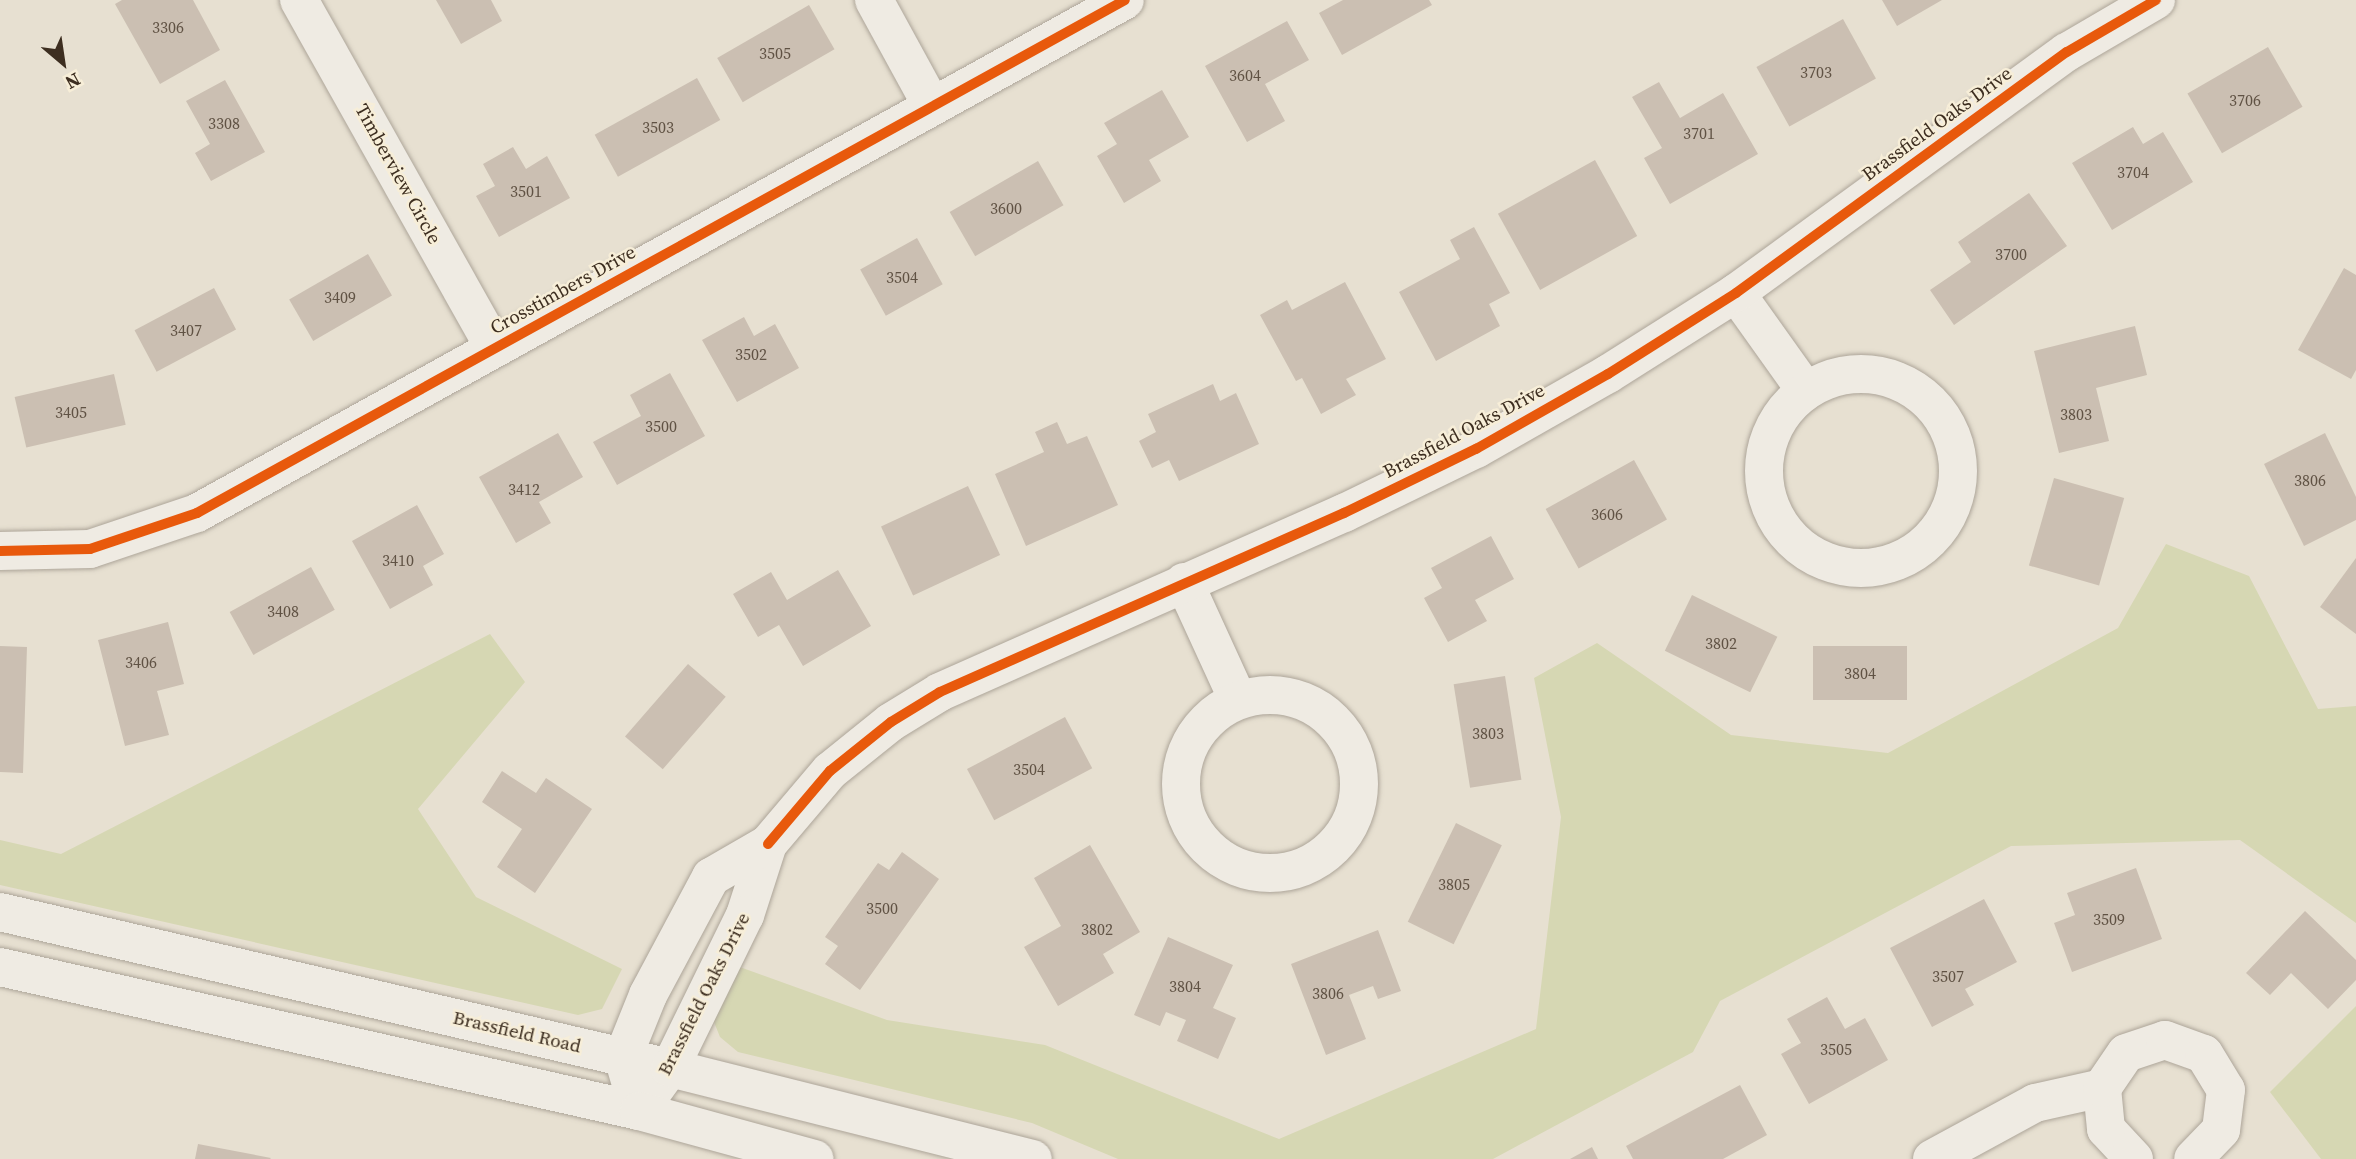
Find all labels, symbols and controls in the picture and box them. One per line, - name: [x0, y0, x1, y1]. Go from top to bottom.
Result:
- house number: 3306: [152, 17, 184, 37]
- north arrow: [28, 28, 98, 98]
- house number: 3505: [759, 43, 791, 63]
- house number: 3703: [1800, 62, 1832, 82]
- street label: Brassfield Oaks Drive: [1858, 62, 2016, 186]
- house number: 3604: [1229, 65, 1261, 85]
- text: N: [61, 67, 86, 96]
- house number: 3706: [2229, 90, 2261, 110]
- street label: Timberview Circle: [350, 100, 446, 248]
- house number: 3308: [208, 113, 240, 133]
- house number: 3503: [642, 117, 674, 137]
- house number: 3701: [1683, 123, 1715, 143]
- house number: 3704: [2117, 162, 2149, 182]
- house number: 3501: [510, 181, 542, 201]
- house number: 3600: [990, 198, 1022, 218]
- street label: Crosstimbers Drive: [486, 241, 640, 339]
- house number: 3700: [1995, 244, 2027, 264]
- house number: 3504: [886, 267, 918, 287]
- house number: 3409: [324, 287, 356, 307]
- house number: 3407: [170, 320, 202, 340]
- house number: 3502: [735, 344, 767, 364]
- street label: Brassfield Oaks Drive: [1379, 379, 1549, 483]
- house number: 3405: [55, 402, 87, 422]
- house number: 3803: [2060, 404, 2092, 424]
- house number: 3500: [645, 416, 677, 436]
- house number: 3806: [2294, 470, 2326, 490]
- house number: 3412: [508, 479, 540, 499]
- house number: 3606: [1591, 504, 1623, 524]
- house number: 3410: [382, 550, 414, 570]
- house number: 3408: [267, 601, 299, 621]
- house number: 3802: [1705, 633, 1737, 653]
- house number: 3406: [125, 652, 157, 672]
- house number: 3804: [1844, 663, 1876, 683]
- house number: 3803: [1472, 723, 1504, 743]
- house number: 3504: [1013, 759, 1045, 779]
- house number: 3805: [1438, 874, 1470, 894]
- house number: 3500: [866, 898, 898, 918]
- street label: Brassfield Oaks Drive: [653, 909, 755, 1079]
- house number: 3509: [2093, 909, 2125, 929]
- house number: 3802: [1081, 919, 1113, 939]
- house number: 3507: [1932, 966, 1964, 986]
- house number: 3804: [1169, 976, 1201, 996]
- house number: 3806: [1312, 983, 1344, 1003]
- street label: Brassfield Road: [451, 1006, 583, 1058]
- house number: 3505: [1820, 1039, 1852, 1059]

